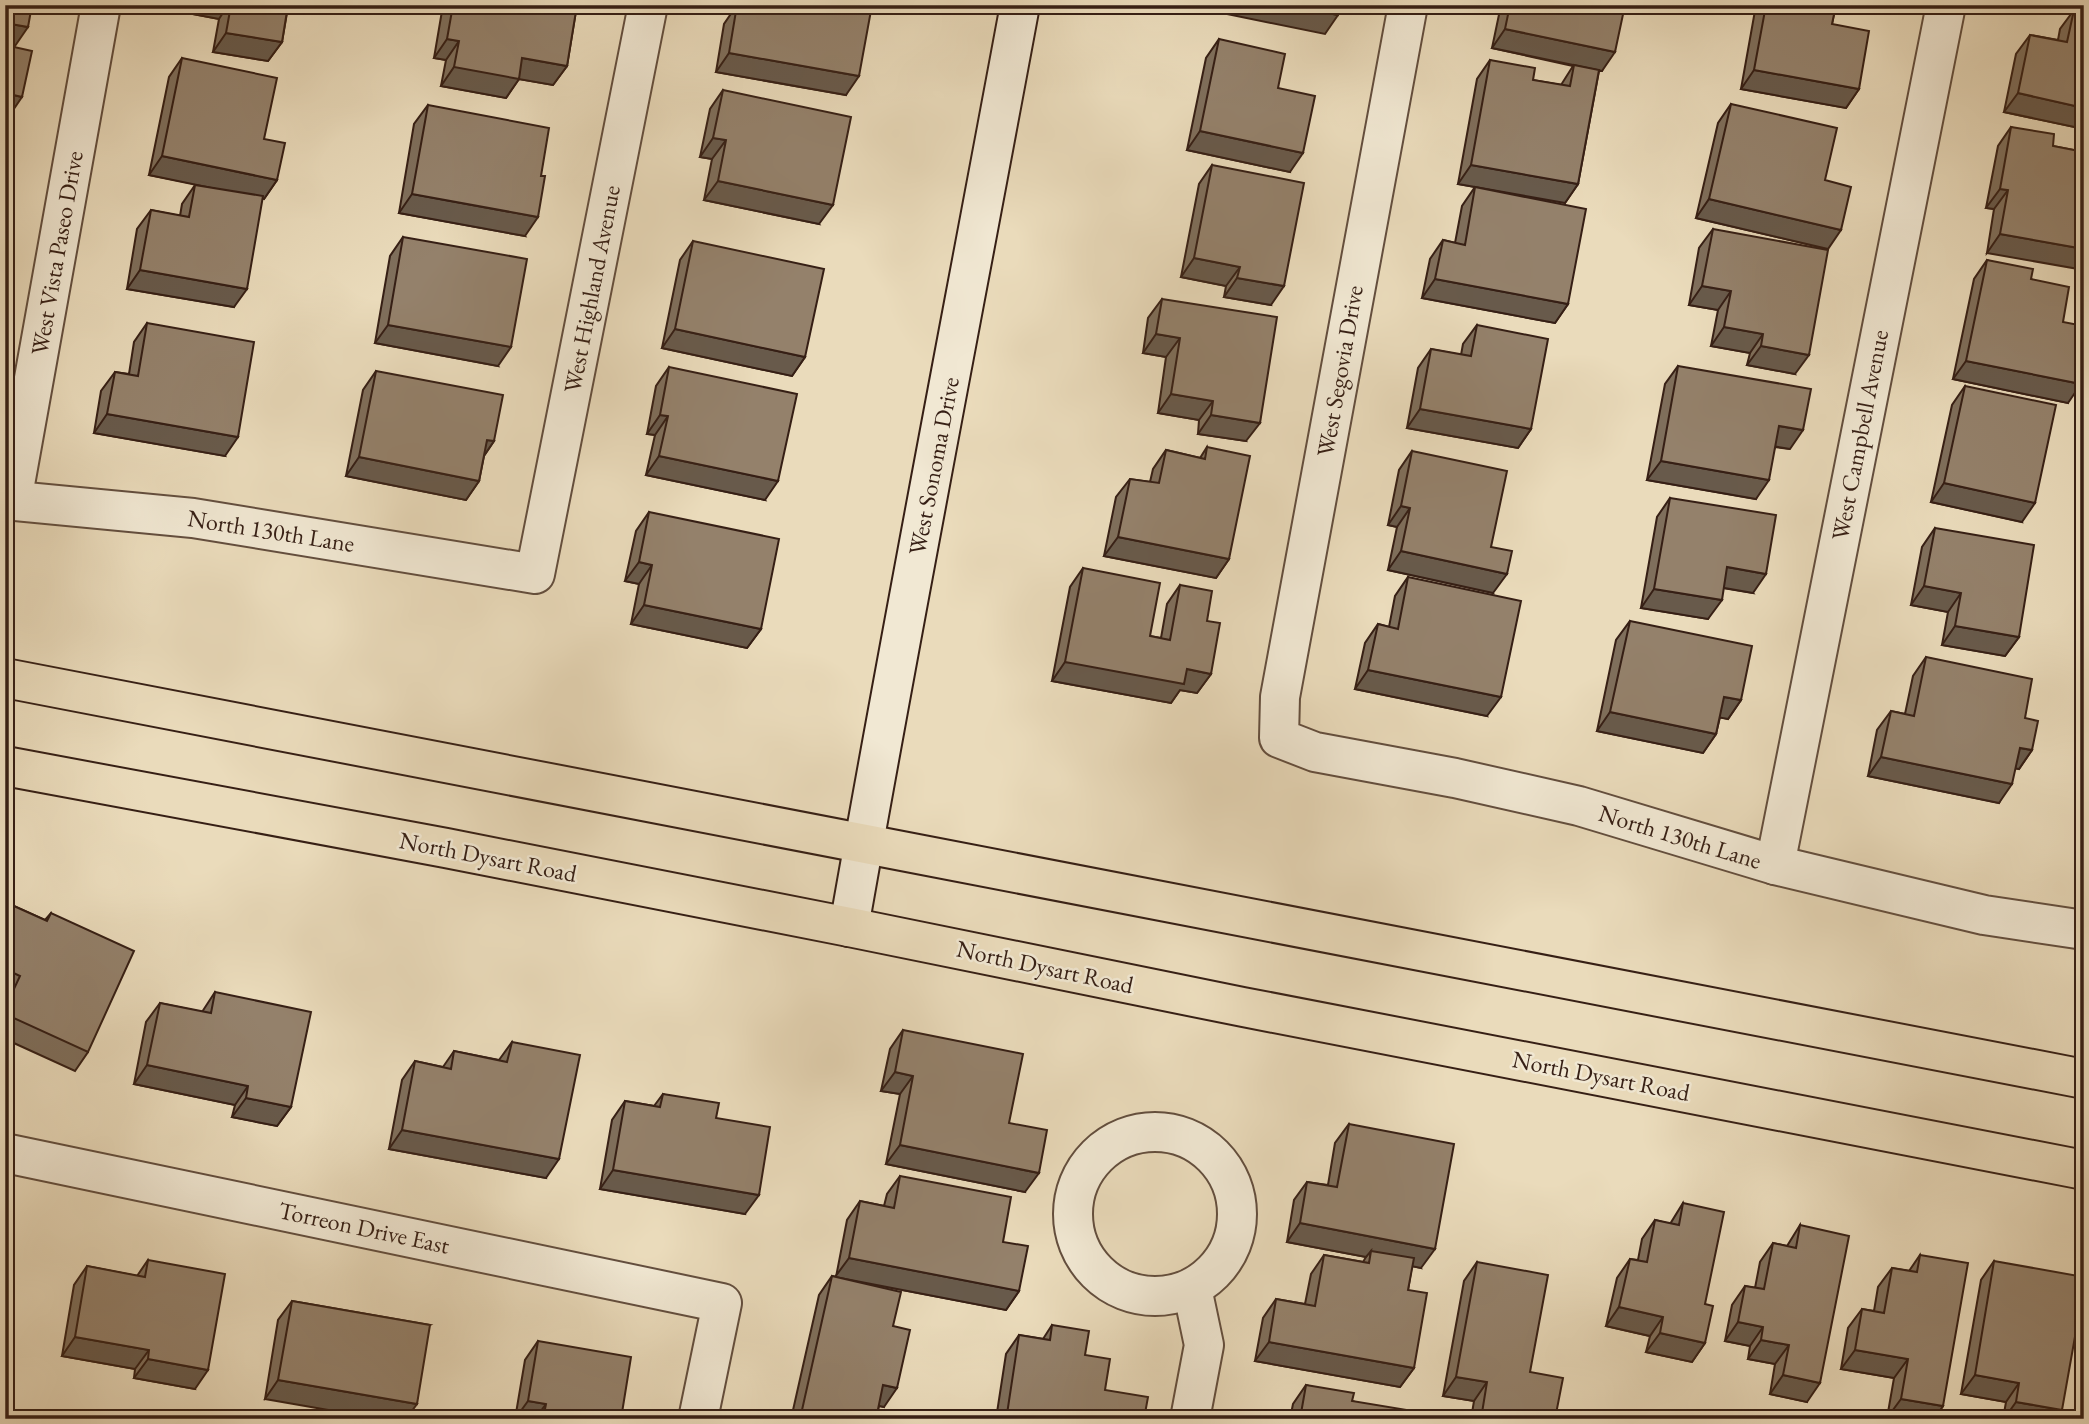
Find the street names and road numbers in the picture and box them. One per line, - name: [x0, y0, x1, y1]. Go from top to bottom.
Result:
- street label: West Vista Paseo Drive: [23, 148, 90, 357]
- street label: West Highland Avenue: [556, 182, 627, 395]
- street label: West Segovia Drive: [1309, 283, 1370, 459]
- street label: West Campbell Avenue: [1824, 327, 1895, 543]
- street label: West Sonoma Drive: [901, 374, 966, 558]
- street label: North 130th Lane: [185, 502, 357, 559]
- street label: North 130th Lane: [1595, 797, 1765, 876]
- street label: North Dysart Road: [397, 824, 580, 889]
- street label: North Dysart Road: [954, 933, 1137, 1001]
- street label: North Dysart Road: [1510, 1043, 1693, 1108]
- street label: Torreon Drive East: [276, 1194, 453, 1261]

